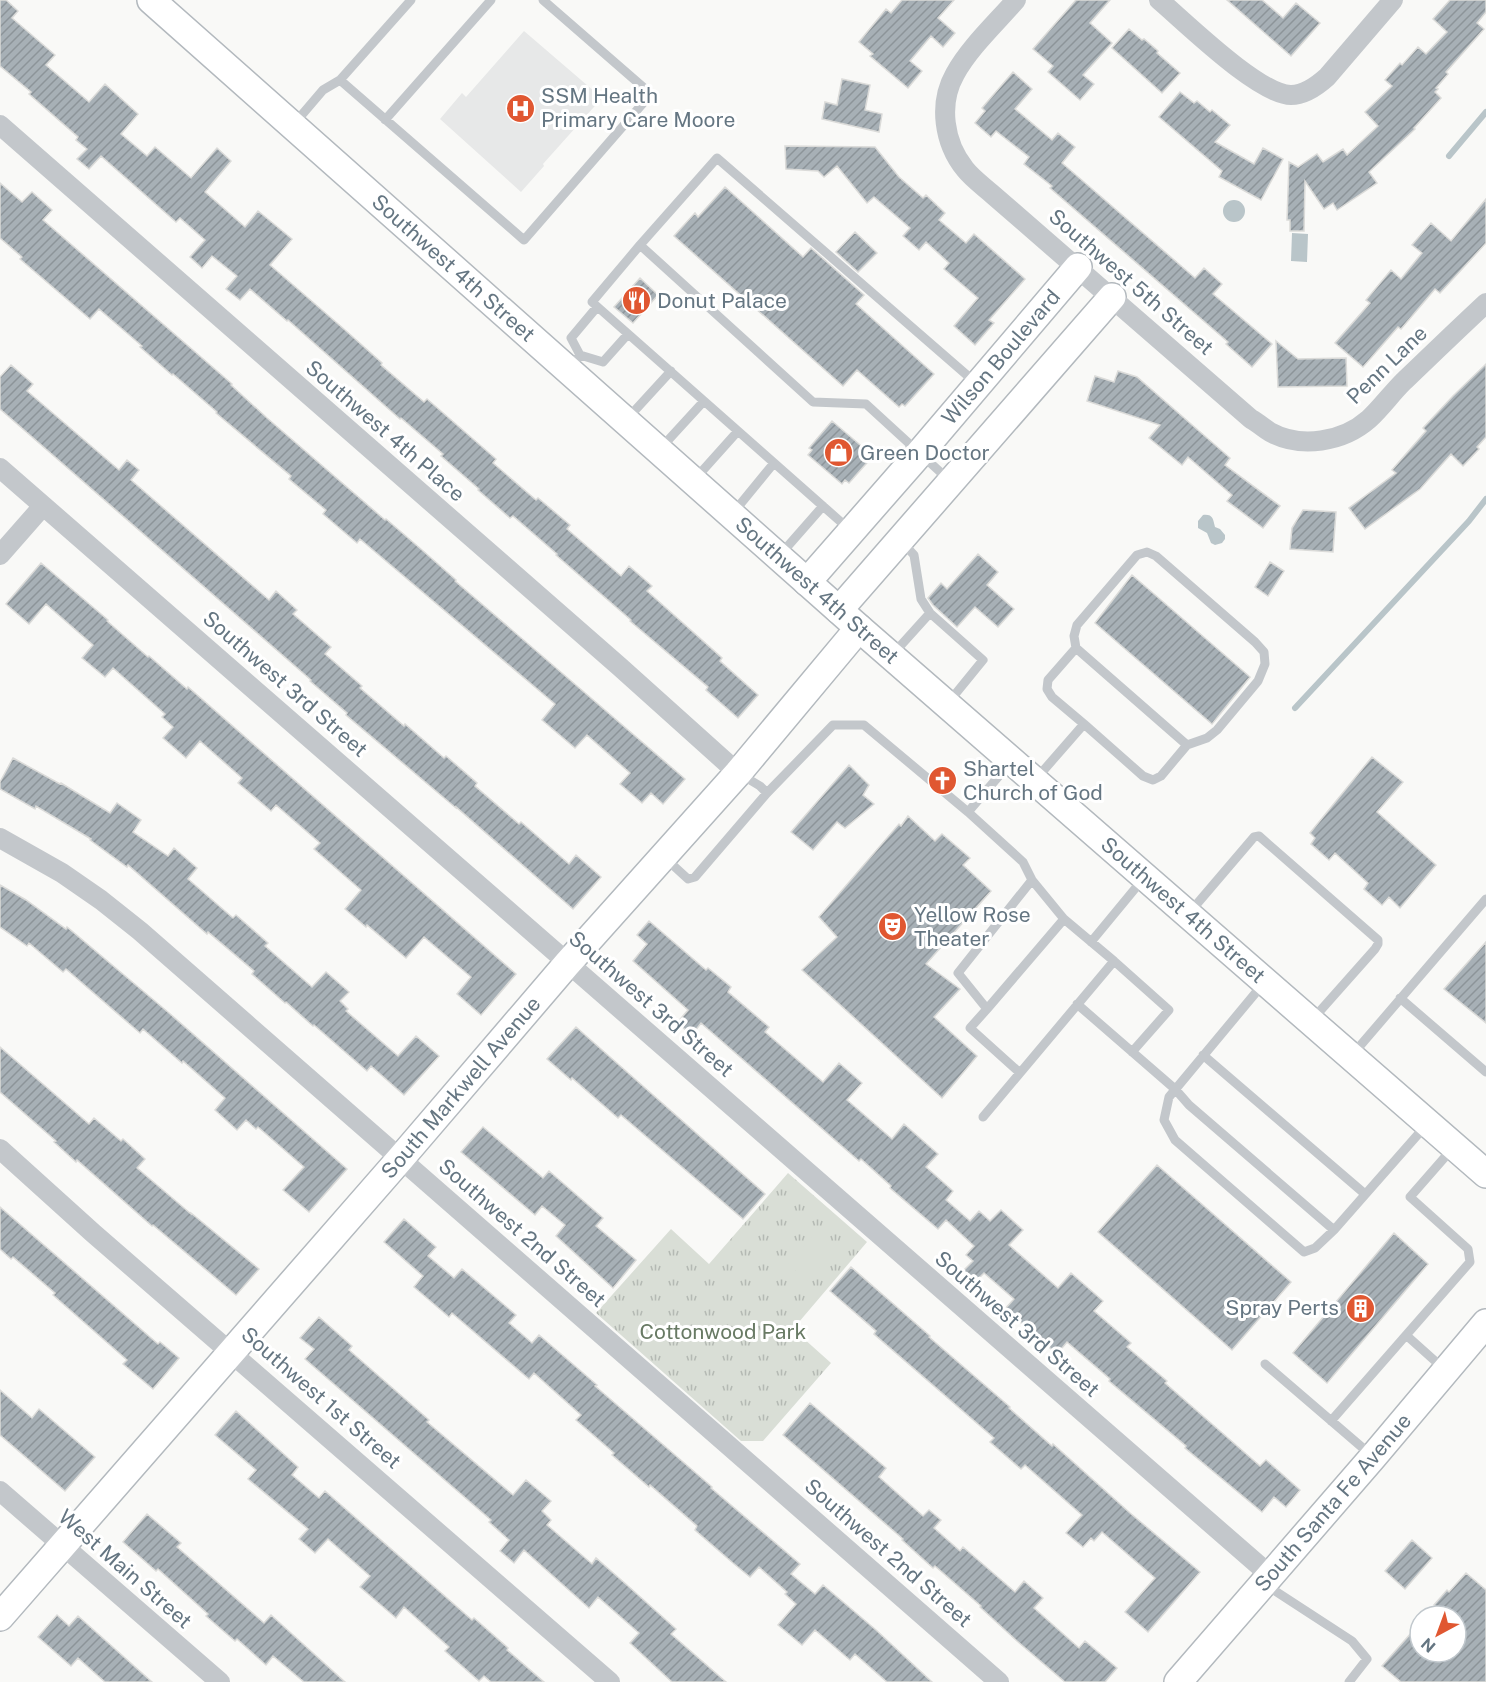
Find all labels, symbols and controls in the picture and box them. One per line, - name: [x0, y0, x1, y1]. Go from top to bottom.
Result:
- place label: SSM Health Primary Care Moore: [541, 83, 735, 132]
- hospital icon: SSM Health Primary Care Moore: [504, 92, 536, 124]
- street label: Southwest 4th Street: [367, 189, 540, 347]
- street label: Southwest 5th Street: [1044, 203, 1219, 360]
- street label: Wilson Boulevard: [936, 284, 1065, 430]
- restaurant icon: Donut Palace: [620, 285, 652, 317]
- place label: Donut Palace: [657, 288, 787, 313]
- street label: Penn Lane: [1341, 320, 1432, 409]
- street label: Southwest 4th Place: [301, 355, 470, 507]
- shop icon: Green Doctor: [823, 437, 855, 469]
- place label: Green Doctor: [860, 440, 990, 465]
- street label: Southwest 4th Street: [730, 511, 904, 669]
- street label: Southwest 3rd Street: [198, 605, 373, 762]
- place label: Shartel Church of God: [963, 756, 1103, 805]
- church icon: Shartel Church of God: [926, 765, 958, 797]
- street label: Southwest 4th Street: [1096, 831, 1271, 988]
- place label: Yellow Rose Theater: [914, 902, 1031, 951]
- theatre icon: Yellow Rose Theater: [877, 911, 909, 943]
- street label: Southwest 3rd Street: [564, 925, 739, 1082]
- street label: South Markwell Avenue: [376, 991, 546, 1184]
- street label: Southwest 2nd Street: [434, 1153, 611, 1312]
- street label: Southwest 3rd Street: [930, 1245, 1105, 1402]
- building icon: Spray Perts: [1344, 1292, 1376, 1324]
- place label: Spray Perts: [1225, 1295, 1339, 1320]
- park label: Cottonwood Park: [640, 1319, 807, 1344]
- street label: Southwest 1st Street: [236, 1322, 406, 1474]
- street label: South Santa Fe Avenue: [1249, 1408, 1416, 1596]
- street label: Southwest 2nd Street: [800, 1473, 977, 1632]
- street label: West Main Street: [54, 1504, 197, 1633]
- north arrow: [1408, 1604, 1468, 1664]
- text: N: [1418, 1634, 1439, 1656]

